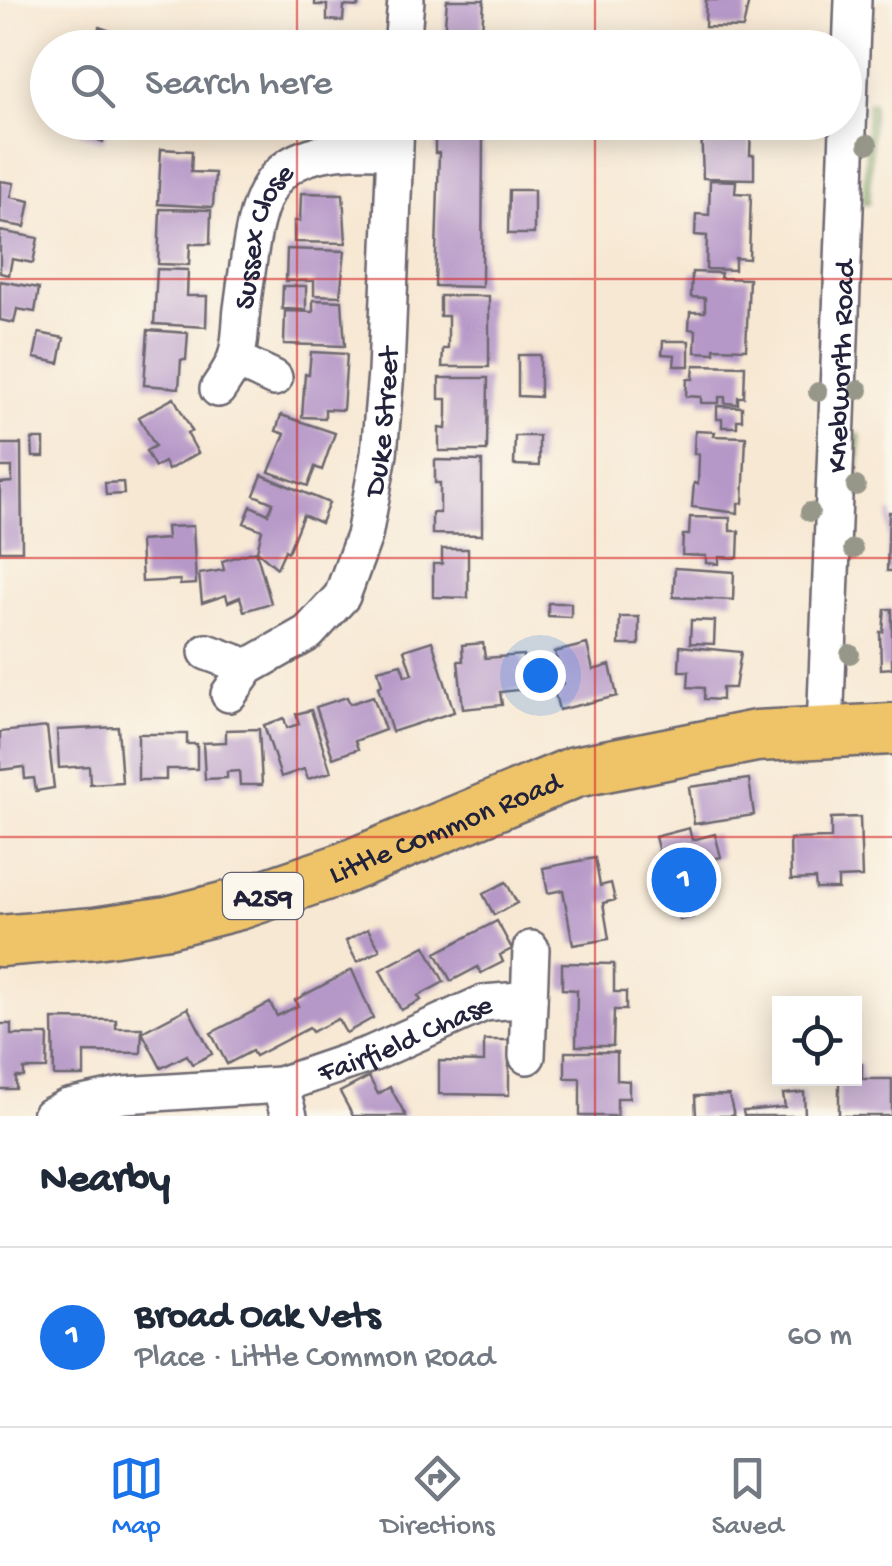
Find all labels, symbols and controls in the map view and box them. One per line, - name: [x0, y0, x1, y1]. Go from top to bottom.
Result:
- search box: [30, 30, 862, 140]
- icon: search: [65, 58, 120, 113]
- text: Search here: [145, 63, 332, 107]
- street label: Sussex Close: [229, 157, 303, 312]
- street label: Knebworth Road: [822, 257, 865, 473]
- street label: Duke Street: [358, 344, 409, 502]
- your location: [515, 650, 566, 701]
- street label: Little Common Road: [325, 766, 570, 894]
- pin: 1: [652, 842, 716, 918]
- road number: A259: [223, 873, 303, 919]
- street label: Fairfield Chase: [313, 989, 494, 1093]
- map controls: [772, 996, 862, 1086]
- button: locate: [772, 996, 862, 1086]
- text: Nearby: [40, 1157, 170, 1206]
- text: Broad Oak Vets: [135, 1296, 380, 1340]
- text: 1: [66, 1318, 79, 1356]
- text: 60 m: [787, 1318, 852, 1356]
- text: Place · Little Common Road: [135, 1340, 495, 1378]
- tab: Map: [109, 1451, 164, 1544]
- tab: Directions: [381, 1451, 495, 1544]
- tab: Saved: [712, 1451, 783, 1544]

